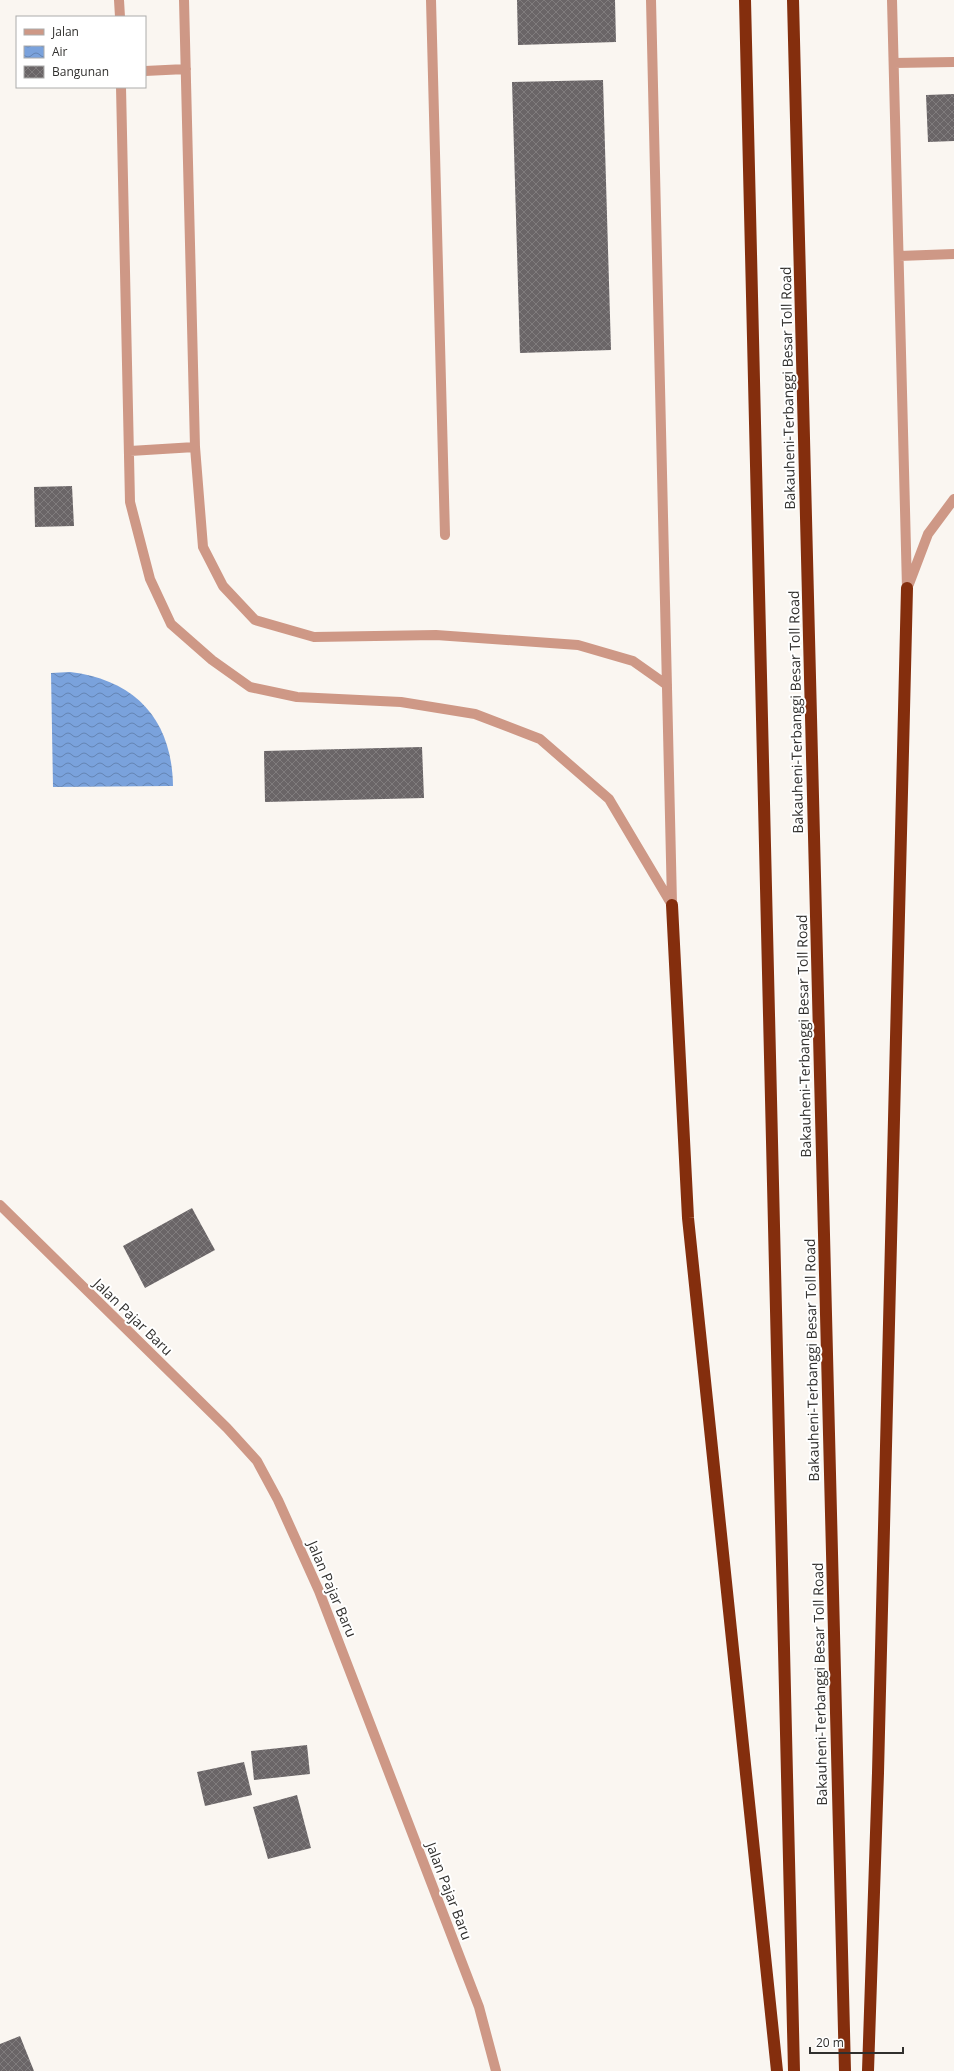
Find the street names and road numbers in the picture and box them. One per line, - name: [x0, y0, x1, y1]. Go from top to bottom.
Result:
- street label: Bakauheni-Terbanggi Besar Toll Road: [776, 266, 799, 510]
- street label: Bakauheni-Terbanggi Besar Toll Road: [784, 590, 807, 834]
- street label: Bakauheni-Terbanggi Besar Toll Road: [792, 914, 815, 1158]
- street label: Bakauheni-Terbanggi Besar Toll Road: [800, 1238, 823, 1482]
- street label: Jalan Pajar Baru: [88, 1273, 177, 1359]
- street label: Jalan Pajar Baru: [303, 1536, 361, 1640]
- street label: Bakauheni-Terbanggi Besar Toll Road: [808, 1562, 831, 1806]
- street label: Jalan Pajar Baru: [421, 1837, 477, 1942]

